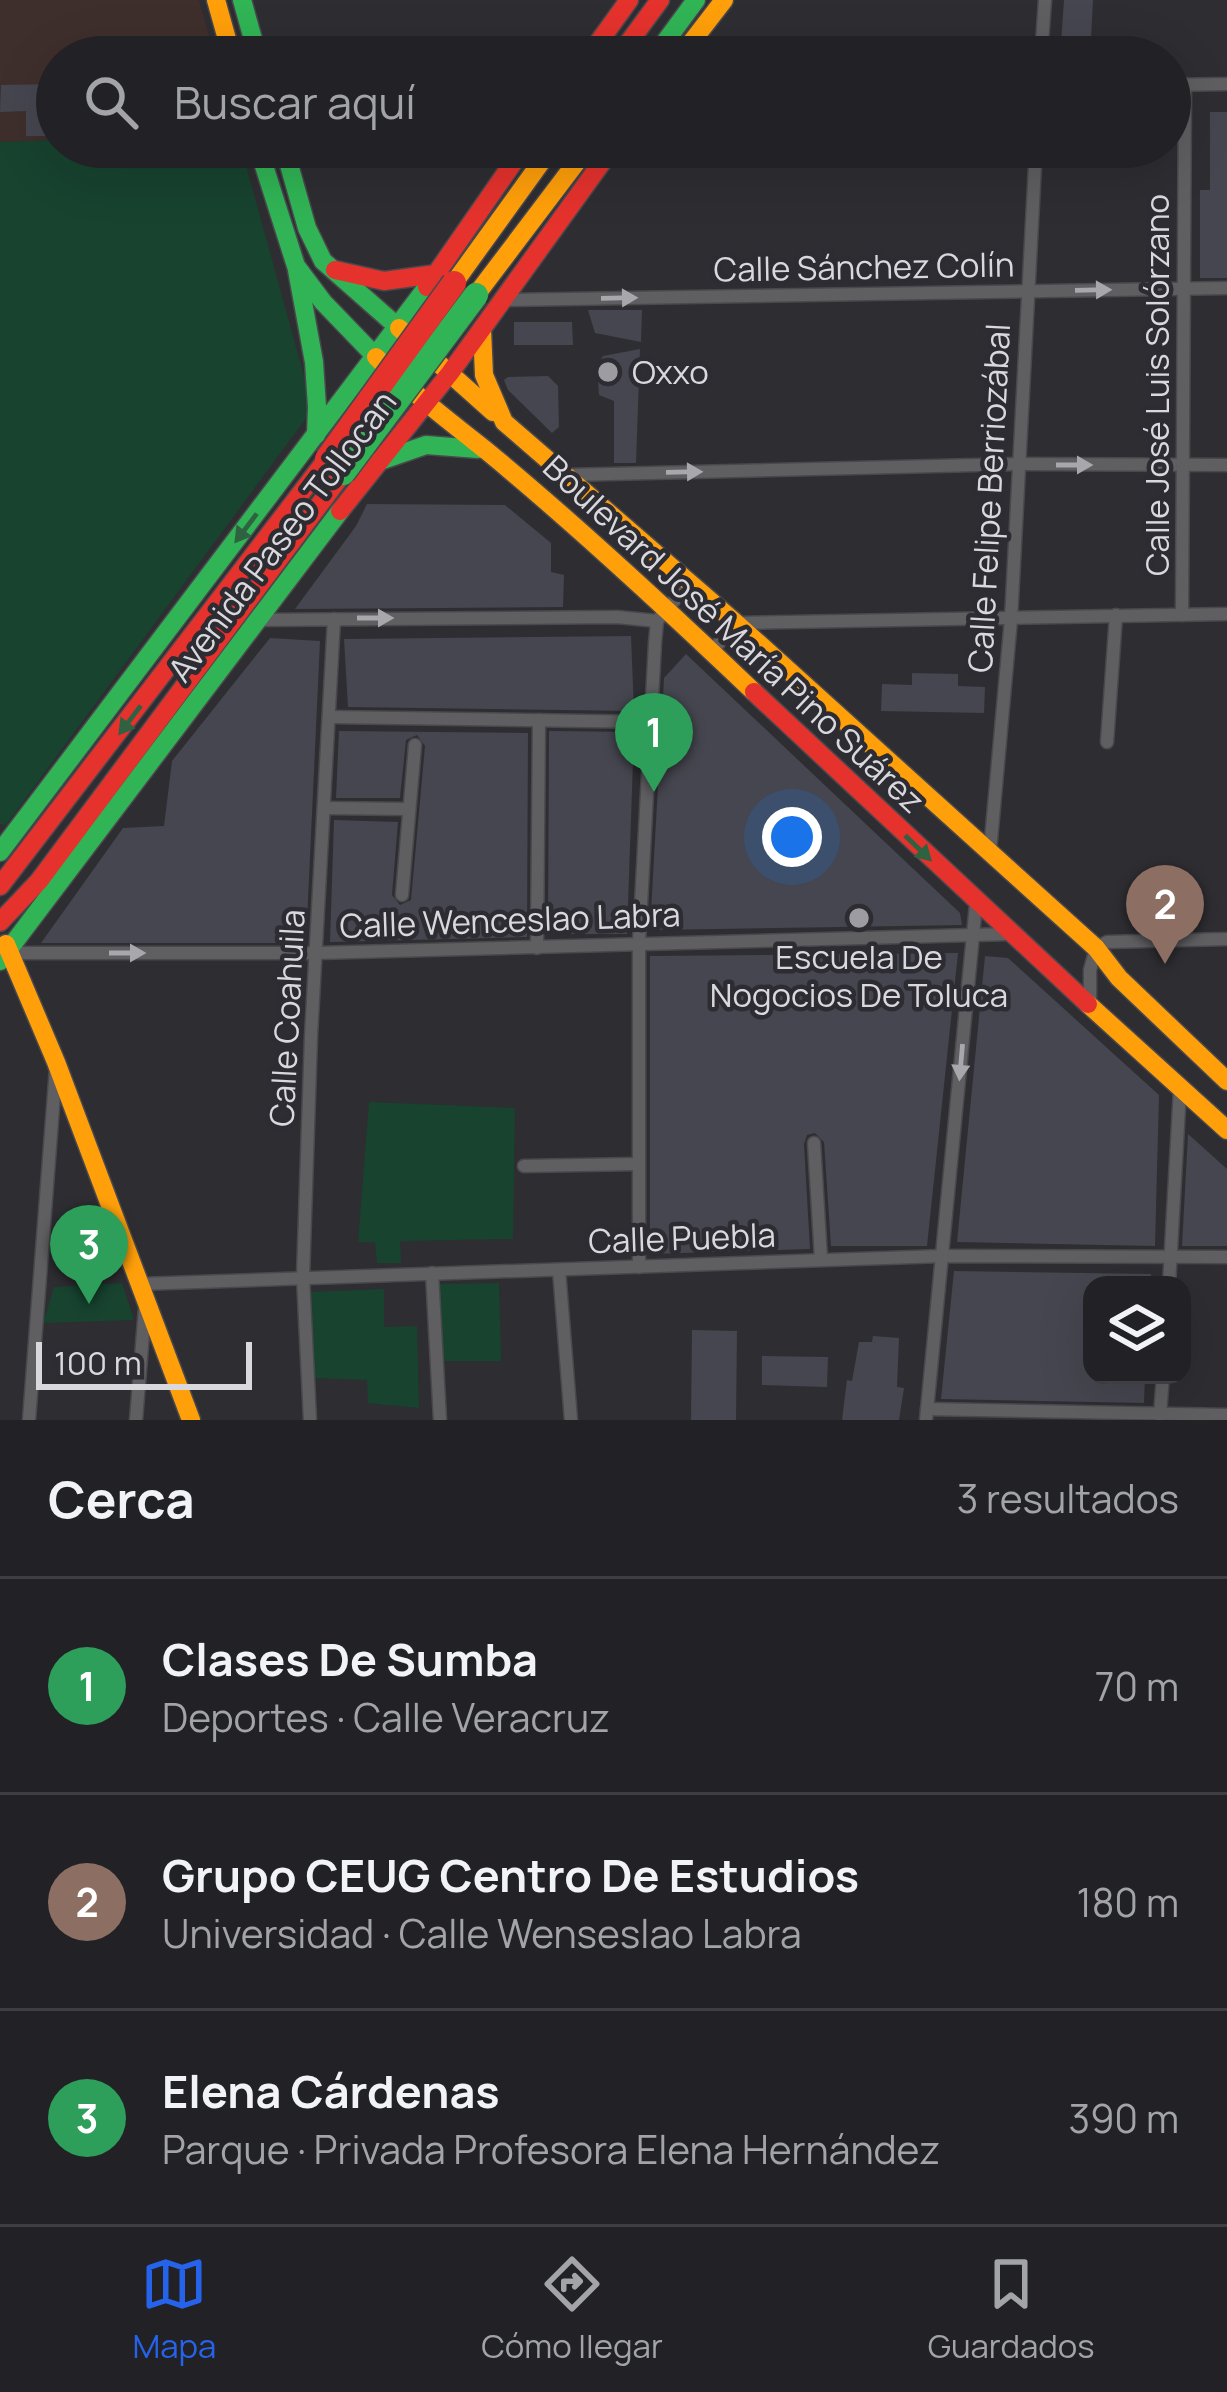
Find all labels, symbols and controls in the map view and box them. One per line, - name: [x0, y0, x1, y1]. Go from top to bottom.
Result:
- search box: [36, 36, 1191, 168]
- icon: search: [78, 69, 144, 135]
- text: Buscar aquí: [174, 71, 416, 133]
- street label: Calle José Luis Solórzano: [1134, 194, 1179, 576]
- street label: Calle Sánchez Colín: [713, 241, 1015, 292]
- one-way arrow: [1075, 280, 1113, 299]
- one-way arrow: [601, 288, 639, 308]
- street label: Calle Felipe Berriozábal: [957, 322, 1020, 674]
- place label: Oxxo: [632, 349, 709, 394]
- marker: Oxxo: [595, 359, 621, 385]
- street label: Avenida Paseo Tollocan: [157, 381, 406, 691]
- street label: Boulevard José María Pino Suárez: [534, 445, 935, 823]
- one-way arrow: [1056, 455, 1094, 475]
- one-way arrow: [666, 463, 704, 482]
- one-way arrow: [234, 512, 259, 544]
- one-way arrow: [357, 609, 395, 628]
- pin: 1: [615, 693, 693, 792]
- one-way arrow: [118, 704, 142, 736]
- your location: [762, 807, 822, 867]
- one-way arrow: [903, 833, 932, 861]
- pin: 2: [1126, 865, 1204, 964]
- street label: Calle Wenceslao Labra: [339, 891, 681, 948]
- marker: Escuela De Nogocios De Toluca: [846, 905, 872, 931]
- street label: Calle Coahuila: [258, 908, 315, 1128]
- place label: Escuela De Nogocios De Toluca: [710, 934, 1008, 1017]
- one-way arrow: [109, 943, 147, 963]
- one-way arrow: [951, 1043, 970, 1081]
- pin: 3: [50, 1205, 128, 1304]
- street label: Calle Puebla: [587, 1212, 777, 1263]
- map controls: [1083, 1276, 1191, 1384]
- button: layers: [1083, 1276, 1191, 1384]
- scale bar: [36, 1336, 252, 1389]
- text: 100 m: [54, 1340, 142, 1385]
- text: Cerca: [48, 1464, 195, 1533]
- text: 3 resultados: [957, 1471, 1179, 1525]
- text: Clases De Sumba: [162, 1628, 538, 1690]
- text: 1: [78, 1659, 96, 1713]
- text: 70 m: [1095, 1659, 1179, 1713]
- text: Deportes · Calle Veracruz: [162, 1690, 610, 1744]
- text: Grupo CEUG Centro De Estudios: [162, 1844, 859, 1906]
- text: 2: [75, 1875, 99, 1929]
- text: 180 m: [1076, 1875, 1179, 1929]
- text: Universidad · Calle Wenseslao Labra: [162, 1906, 802, 1960]
- text: Elena Cárdenas: [162, 2060, 500, 2122]
- text: 3: [76, 2091, 98, 2145]
- text: 390 m: [1069, 2091, 1179, 2145]
- text: Parque · Privada Profesora Elena Hernández: [162, 2122, 940, 2176]
- tab: Mapa: [132, 2251, 216, 2368]
- tab: Cómo llegar: [481, 2251, 663, 2368]
- tab: Guardados: [928, 2251, 1095, 2368]

